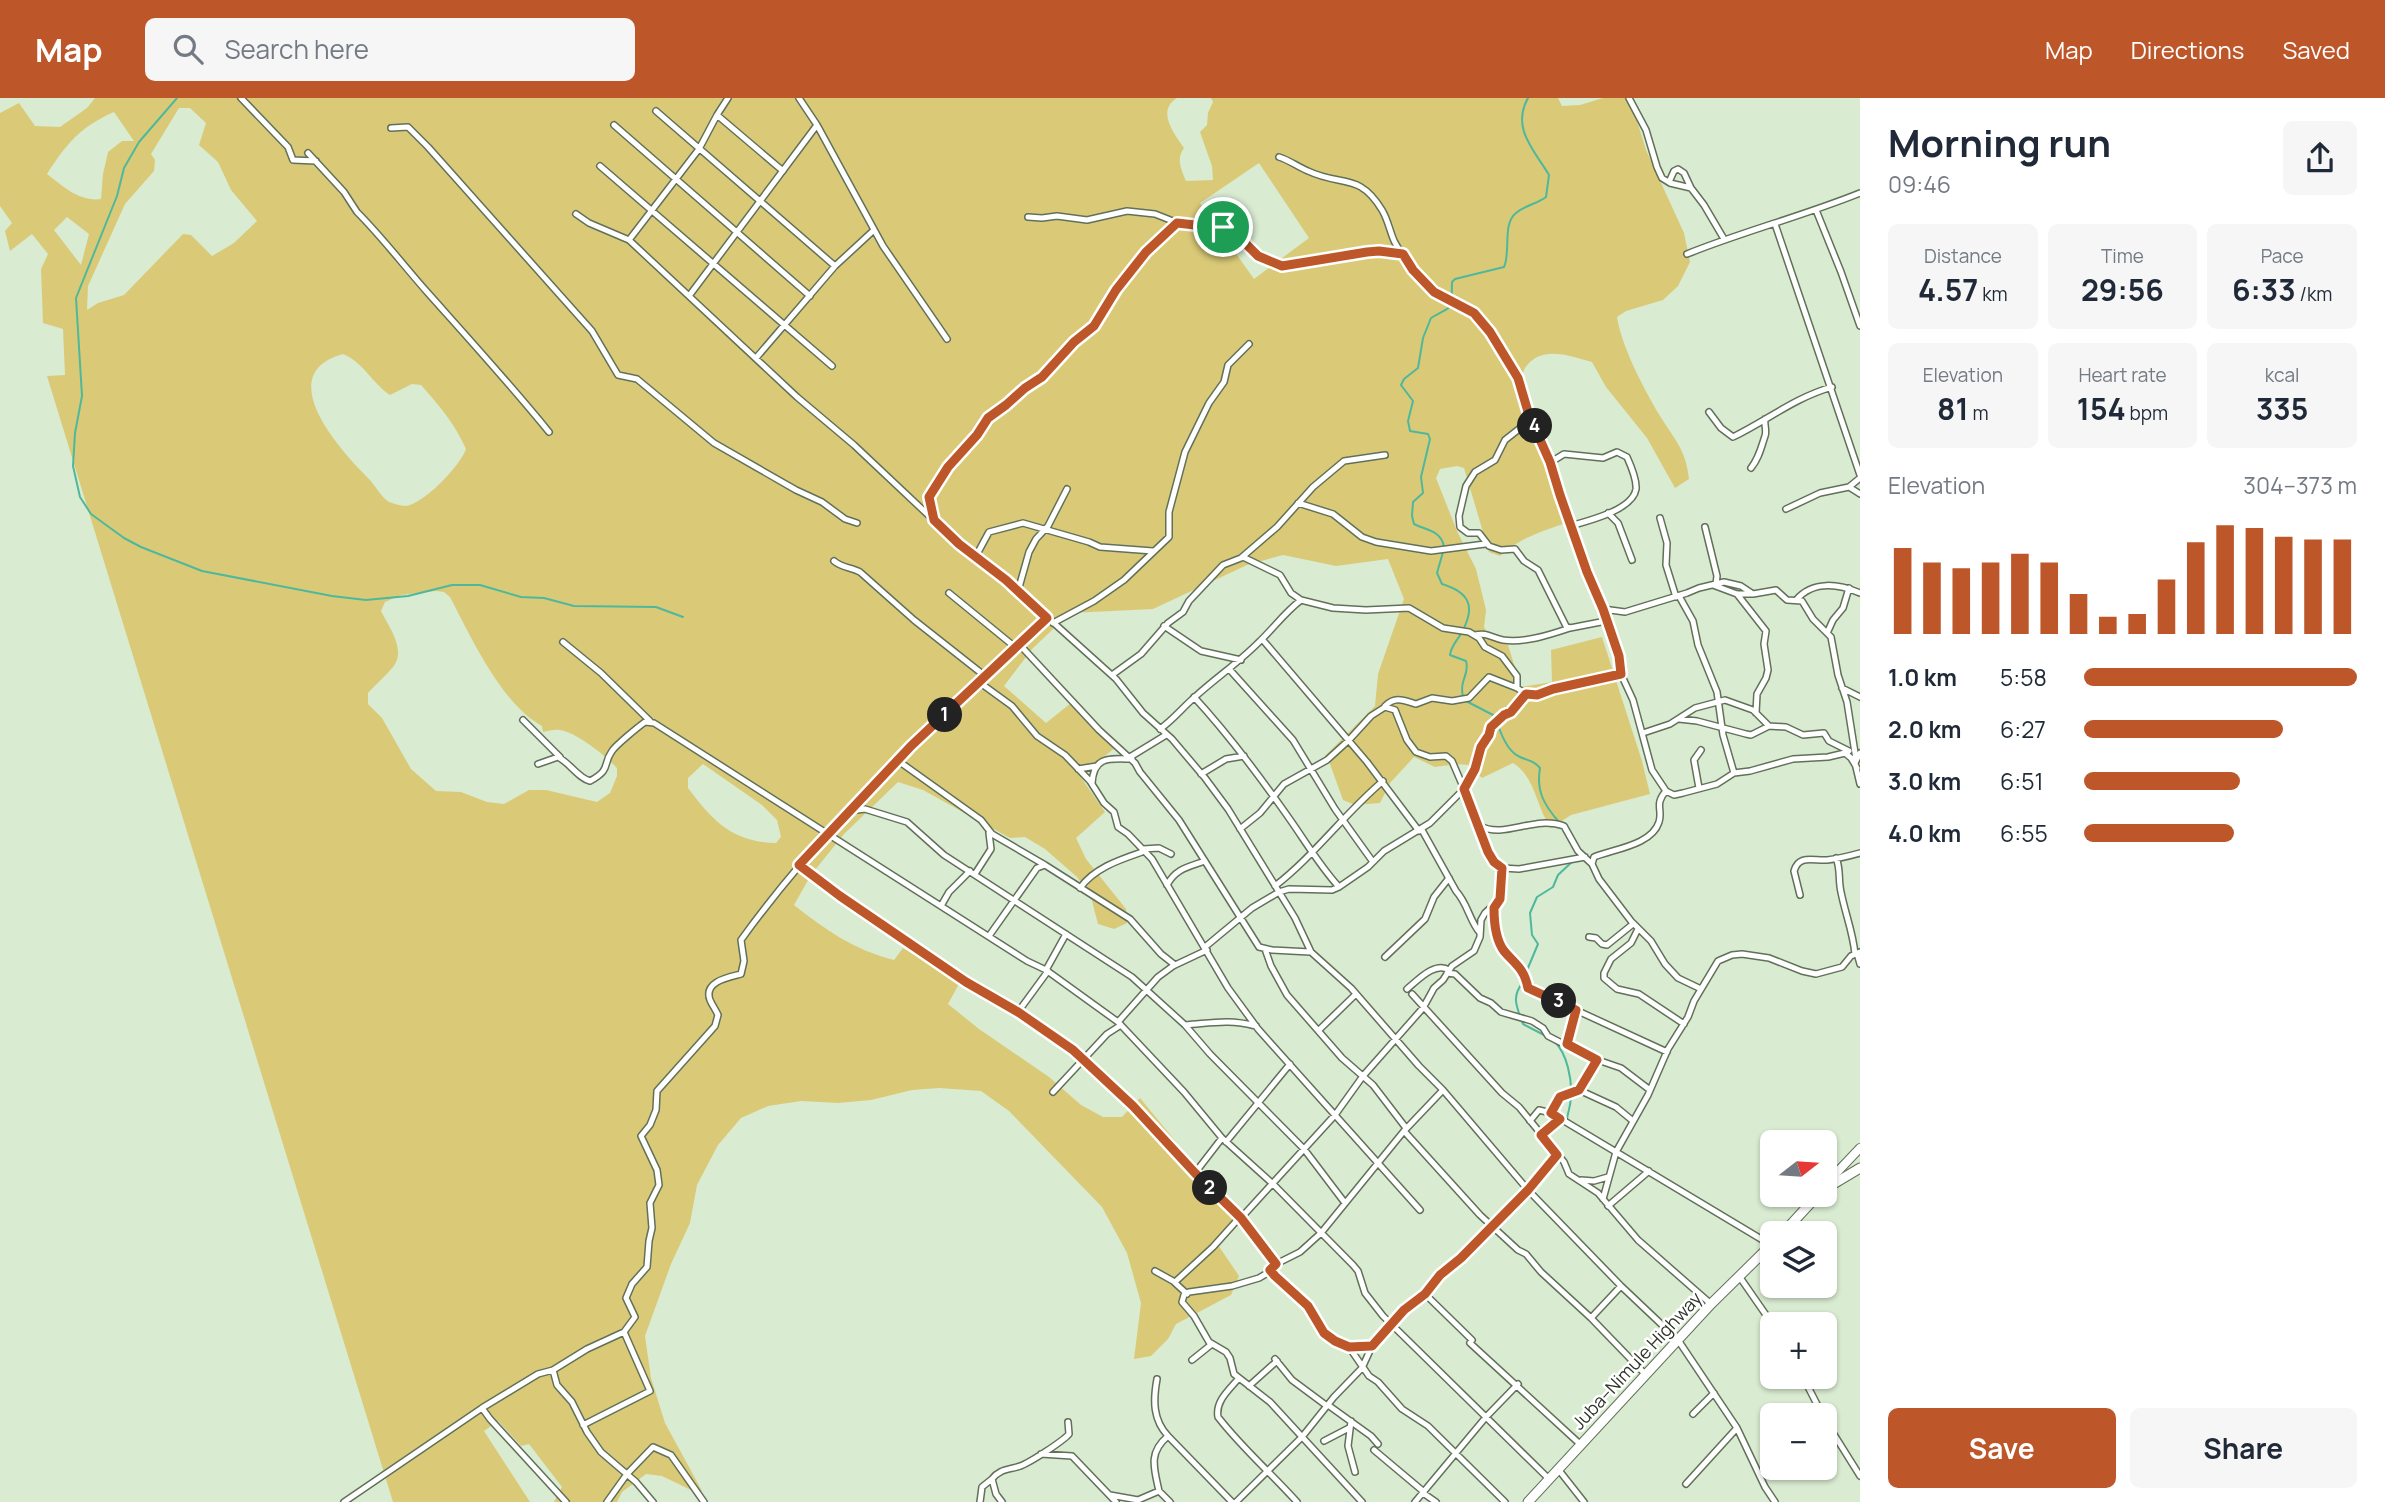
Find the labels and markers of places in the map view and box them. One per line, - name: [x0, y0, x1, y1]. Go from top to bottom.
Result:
- pin: [1193, 197, 1253, 257]
- pin: 4: [1518, 408, 1552, 444]
- pin: 1: [928, 698, 962, 732]
- pin: 3: [1542, 984, 1576, 1018]
- pin: 2: [1192, 1170, 1228, 1206]

